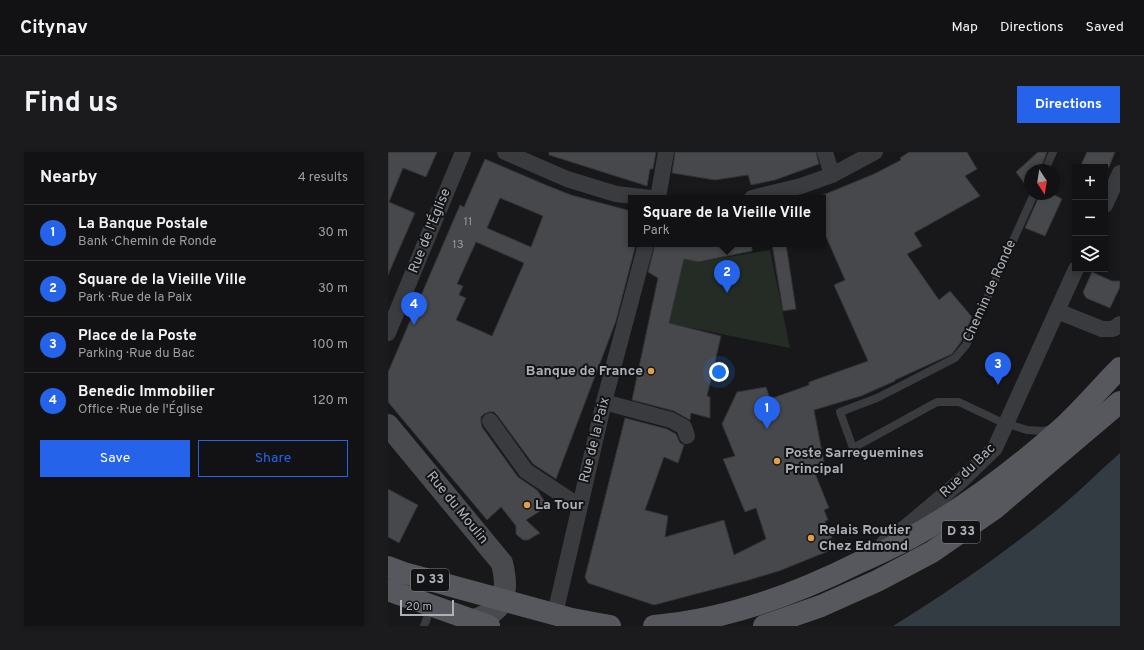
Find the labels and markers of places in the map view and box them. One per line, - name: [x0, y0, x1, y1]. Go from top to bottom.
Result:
- pin: 2: [714, 260, 740, 293]
- pin: 4: [401, 292, 427, 325]
- pin: 3: [985, 352, 1011, 385]
- place label: Banque de France: [526, 363, 643, 380]
- marker: Banque de France: [646, 366, 656, 376]
- pin: 1: [754, 396, 780, 429]
- place label: Poste Sarreguemines Principal: [785, 445, 924, 478]
- marker: Poste Sarreguemines Principal: [772, 456, 782, 466]
- place label: La Tour: [535, 497, 584, 514]
- marker: La Tour: [522, 500, 532, 510]
- place label: Relais Routier Chez Edmond: [819, 522, 911, 555]
- marker: Relais Routier Chez Edmond: [806, 533, 816, 543]

